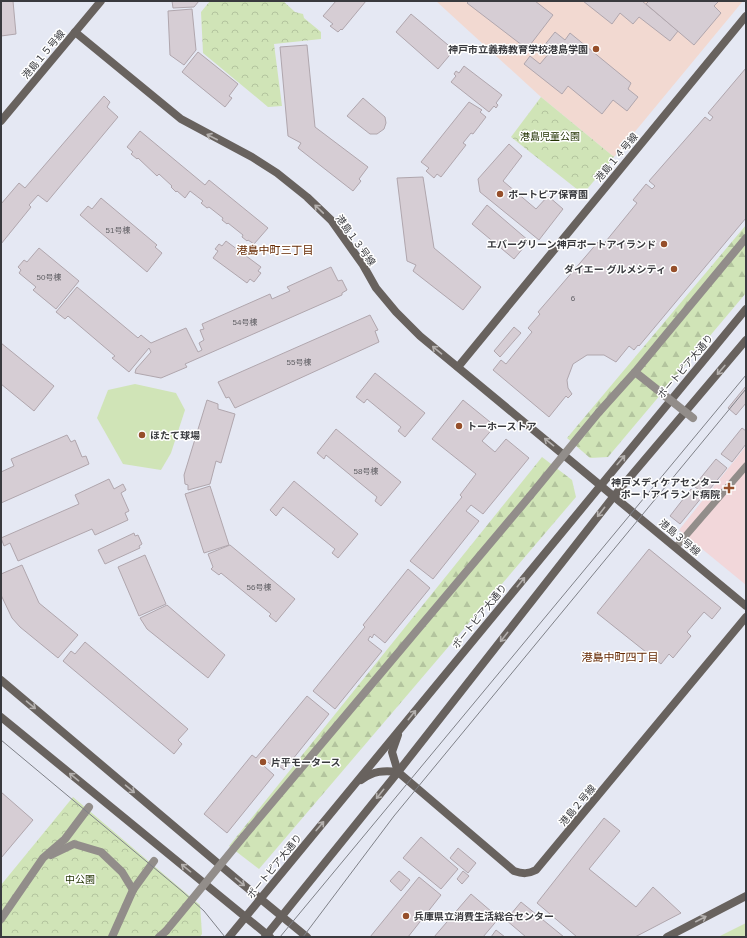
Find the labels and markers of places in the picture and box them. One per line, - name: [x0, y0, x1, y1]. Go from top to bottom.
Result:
- place label: 神戸市立義務教育学校港島学園: [448, 44, 588, 55]
- marker: 神戸市立義務教育学校港島学園: [591, 44, 601, 54]
- marker: ポートピア保育園: [495, 189, 505, 199]
- place label: ポートピア保育園: [508, 189, 588, 200]
- place label: エバーグリーン神戸ポートアイランド: [487, 239, 656, 250]
- marker: エバーグリーン神戸ポートアイランド: [659, 239, 669, 249]
- place label: ダイエー グルメシティ: [564, 264, 666, 275]
- marker: ダイエー グルメシティ: [669, 264, 679, 274]
- marker: トーホーストア: [454, 421, 464, 431]
- place label: トーホーストア: [467, 421, 537, 432]
- marker: ほたて球場: [137, 430, 147, 440]
- place label: ほたて球場: [150, 430, 200, 441]
- place label: 神戸メディケアセンター ポートアイランド病院: [611, 477, 720, 500]
- marker: 神戸メディケアセンター ポートアイランド病院: [723, 482, 735, 494]
- marker: 片平モータース: [258, 757, 268, 767]
- place label: 片平モータース: [271, 757, 341, 768]
- marker: 兵庫県立消費生活総合センター: [401, 911, 411, 921]
- place label: 兵庫県立消費生活総合センター: [414, 911, 554, 922]

